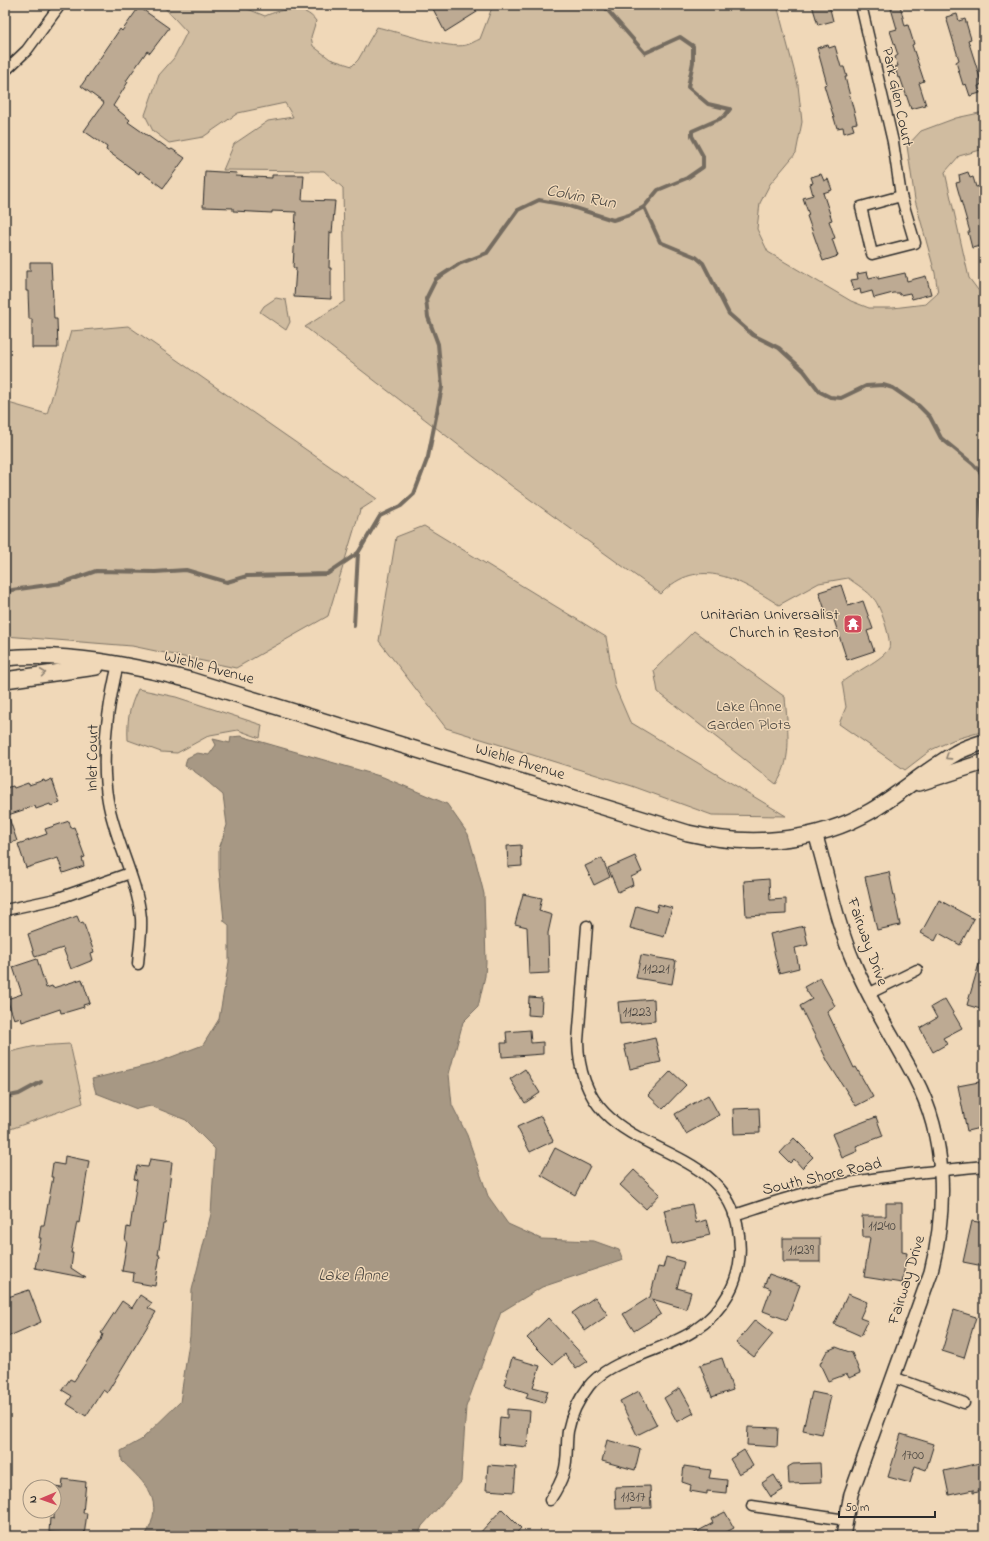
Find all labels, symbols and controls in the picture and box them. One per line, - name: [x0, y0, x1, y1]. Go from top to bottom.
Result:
- street label: Park Glen Court: [875, 45, 919, 150]
- water label: Colvin Run: [544, 178, 618, 216]
- place label: Unitarian Universalist Church in Reston: [700, 603, 840, 645]
- temple icon: Unitarian Universalist Church in Reston: [842, 613, 864, 635]
- street label: Wiehle Avenue: [161, 644, 258, 692]
- one-way arrow: [40, 669, 46, 678]
- park label: Lake Anne Garden Plots: [707, 695, 791, 737]
- street label: Inlet Court: [80, 723, 106, 792]
- street label: Wiehle Avenue: [472, 737, 569, 787]
- one-way arrow: [946, 753, 953, 760]
- street label: Fairway Drive: [840, 894, 894, 990]
- house number: 11221: [642, 959, 670, 980]
- house number: 11223: [623, 1002, 652, 1023]
- street label: South Shore Road: [760, 1152, 884, 1202]
- house number: 11240: [868, 1216, 896, 1237]
- street label: Fairway Drive: [882, 1232, 932, 1329]
- house number: 11239: [788, 1240, 815, 1261]
- water label: Lake Anne: [318, 1263, 389, 1288]
- house number: 1700: [902, 1445, 924, 1466]
- north arrow: [22, 1479, 62, 1519]
- house number: 11317: [621, 1487, 646, 1508]
- scale bar: [839, 1493, 935, 1519]
- text: N: [25, 1495, 41, 1503]
- text: 50 m: [845, 1499, 869, 1517]

